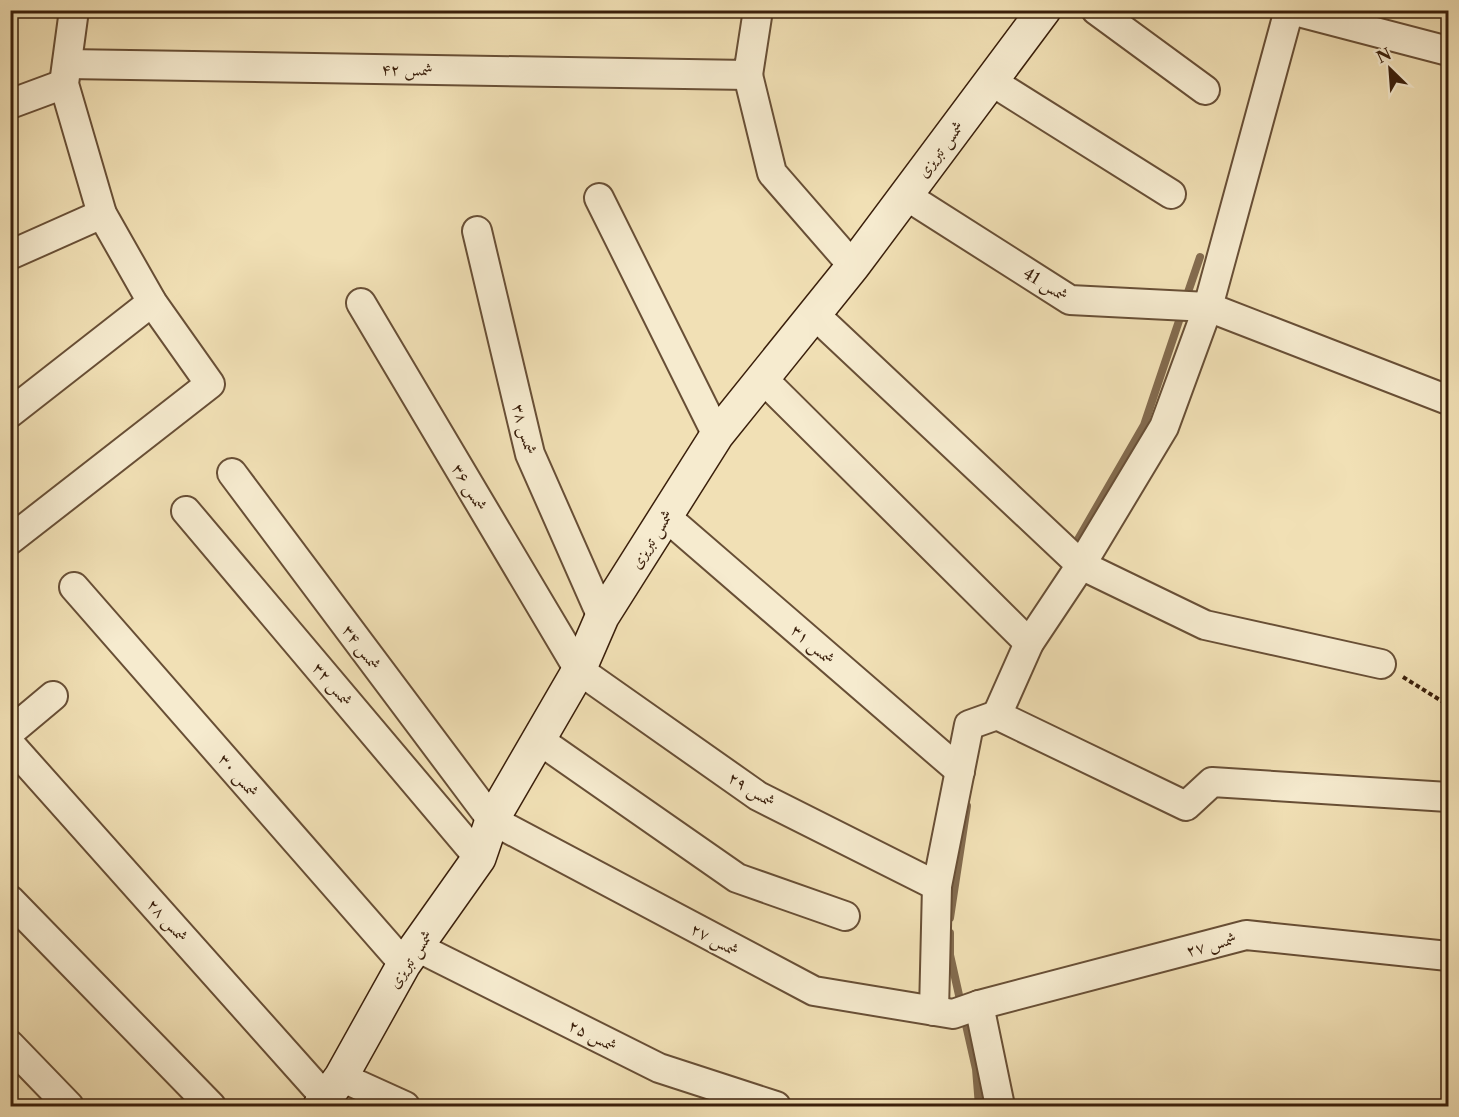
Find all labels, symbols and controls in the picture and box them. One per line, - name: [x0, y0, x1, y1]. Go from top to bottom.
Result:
- north arrow: [1360, 39, 1420, 99]
- text: N: [1373, 43, 1394, 67]
- street label: شمس ۴۲: [381, 59, 433, 80]
- street label: شمس تبریزی: [912, 117, 969, 182]
- street label: شمس 41: [1019, 263, 1072, 306]
- street label: شمس ۳۸: [508, 402, 541, 457]
- street label: شمس ۳۶: [447, 460, 492, 515]
- street label: شمس تبریزی: [625, 506, 678, 573]
- street label: شمس ۳۴: [338, 620, 385, 674]
- street label: شمس ۳۱: [786, 620, 839, 669]
- street label: شمس ۳۲: [308, 658, 357, 711]
- street label: شمس ۳۰: [214, 749, 263, 802]
- street label: شمس ۲۹: [724, 767, 779, 812]
- street label: شمس ۲۸: [143, 894, 193, 946]
- street label: شمس ۲۷: [687, 918, 742, 961]
- street label: شمس تبریزی: [383, 926, 437, 992]
- street label: شمس ۲۷: [1184, 928, 1239, 961]
- street label: شمس ۲۵: [565, 1014, 620, 1056]

